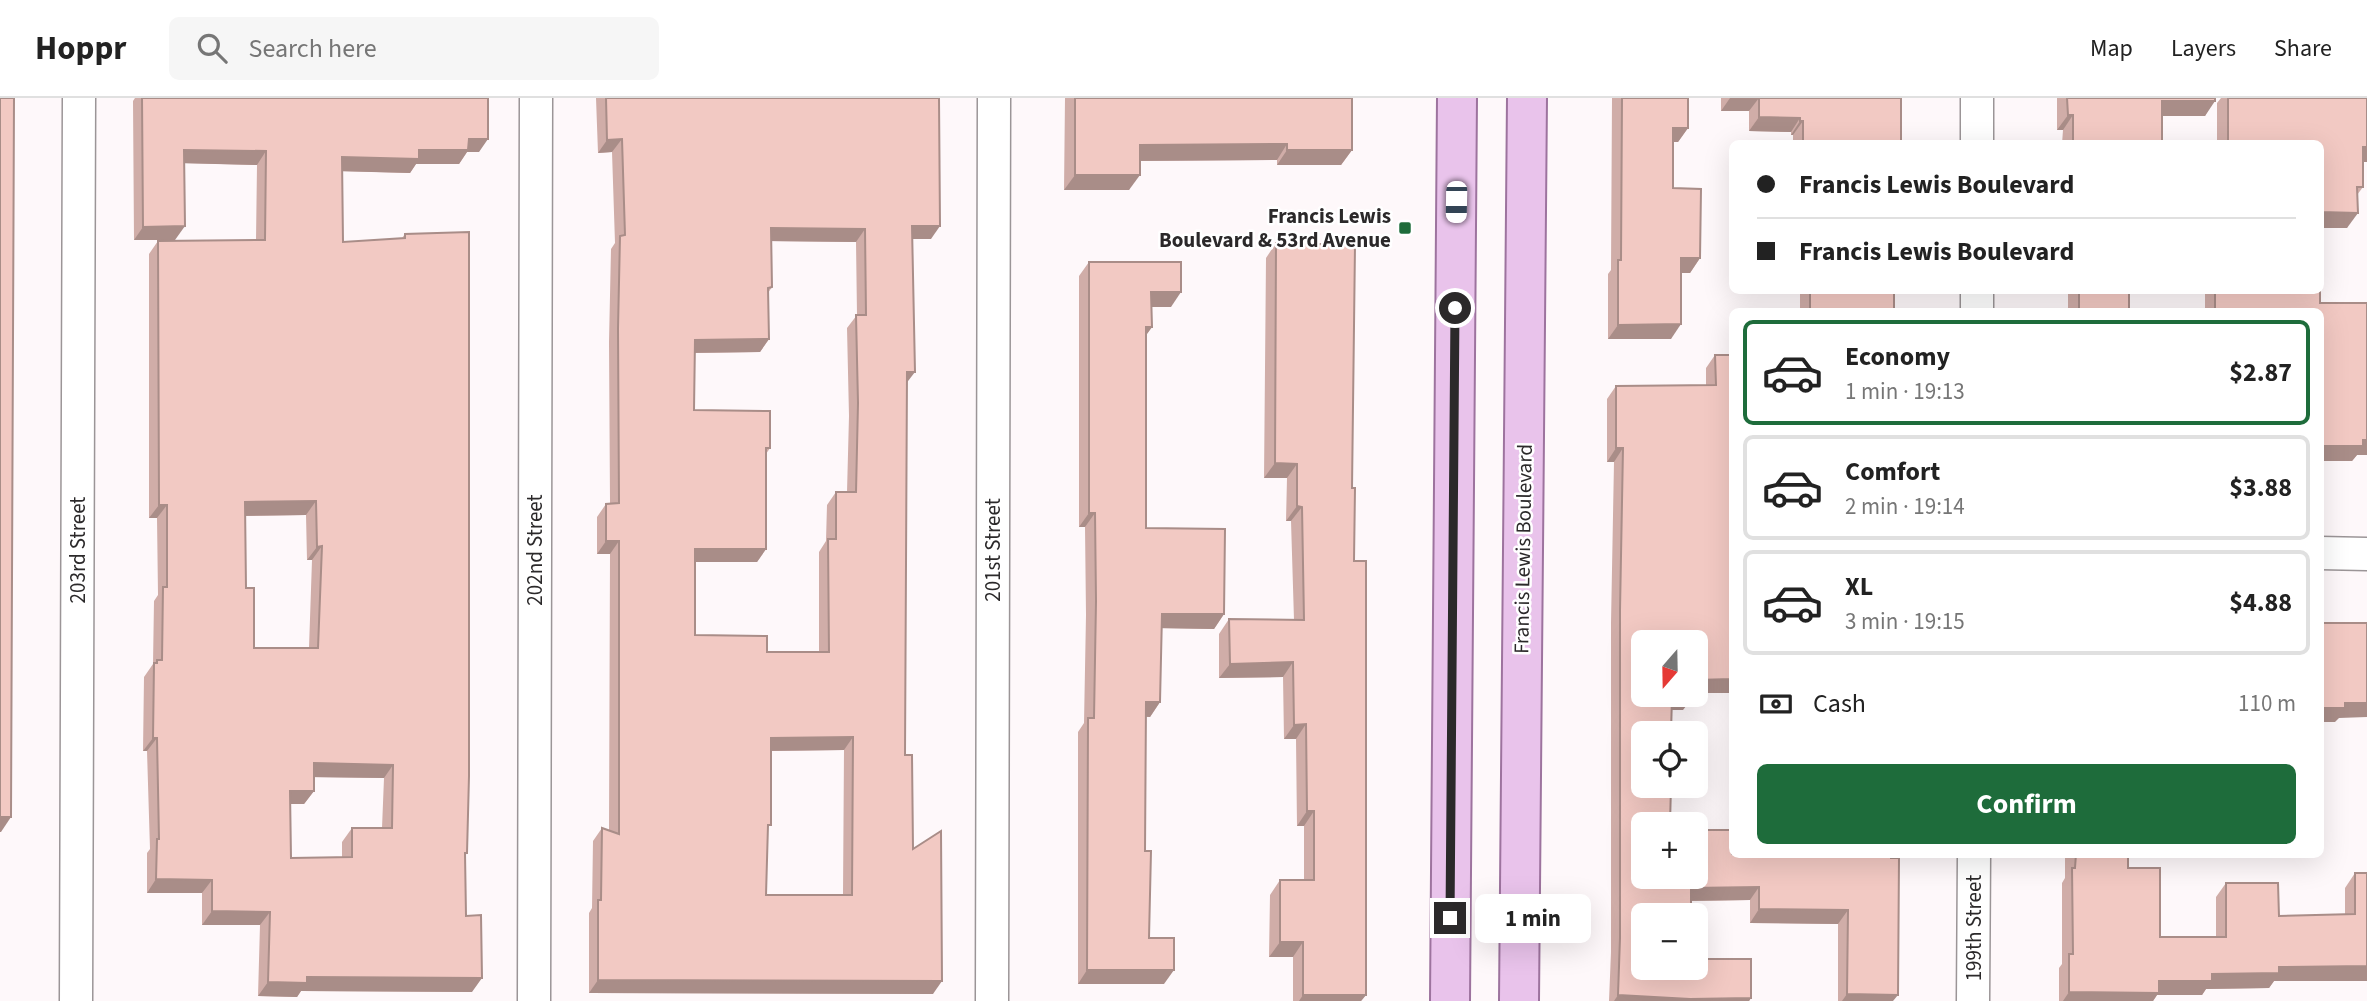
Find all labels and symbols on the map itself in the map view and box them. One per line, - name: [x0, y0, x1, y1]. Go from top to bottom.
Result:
- car: [1446, 181, 1467, 223]
- place label: Francis Lewis Boulevard & 53rd Avenue: [1159, 201, 1391, 255]
- marker: Francis Lewis Boulevard & 53rd Avenue: [1397, 220, 1413, 236]
- route start: [1439, 292, 1471, 324]
- street label: Francis Lewis Boulevard: [1506, 444, 1540, 654]
- street label: 202nd Street: [520, 494, 550, 606]
- street label: 203rd Street: [63, 497, 93, 603]
- street label: 201st Street: [978, 498, 1008, 602]
- north arrow: [1631, 630, 1708, 707]
- street label: 199th Street: [1959, 875, 1989, 981]
- callout: 1 min: [1474, 894, 1590, 942]
- route end: [1434, 902, 1466, 934]

